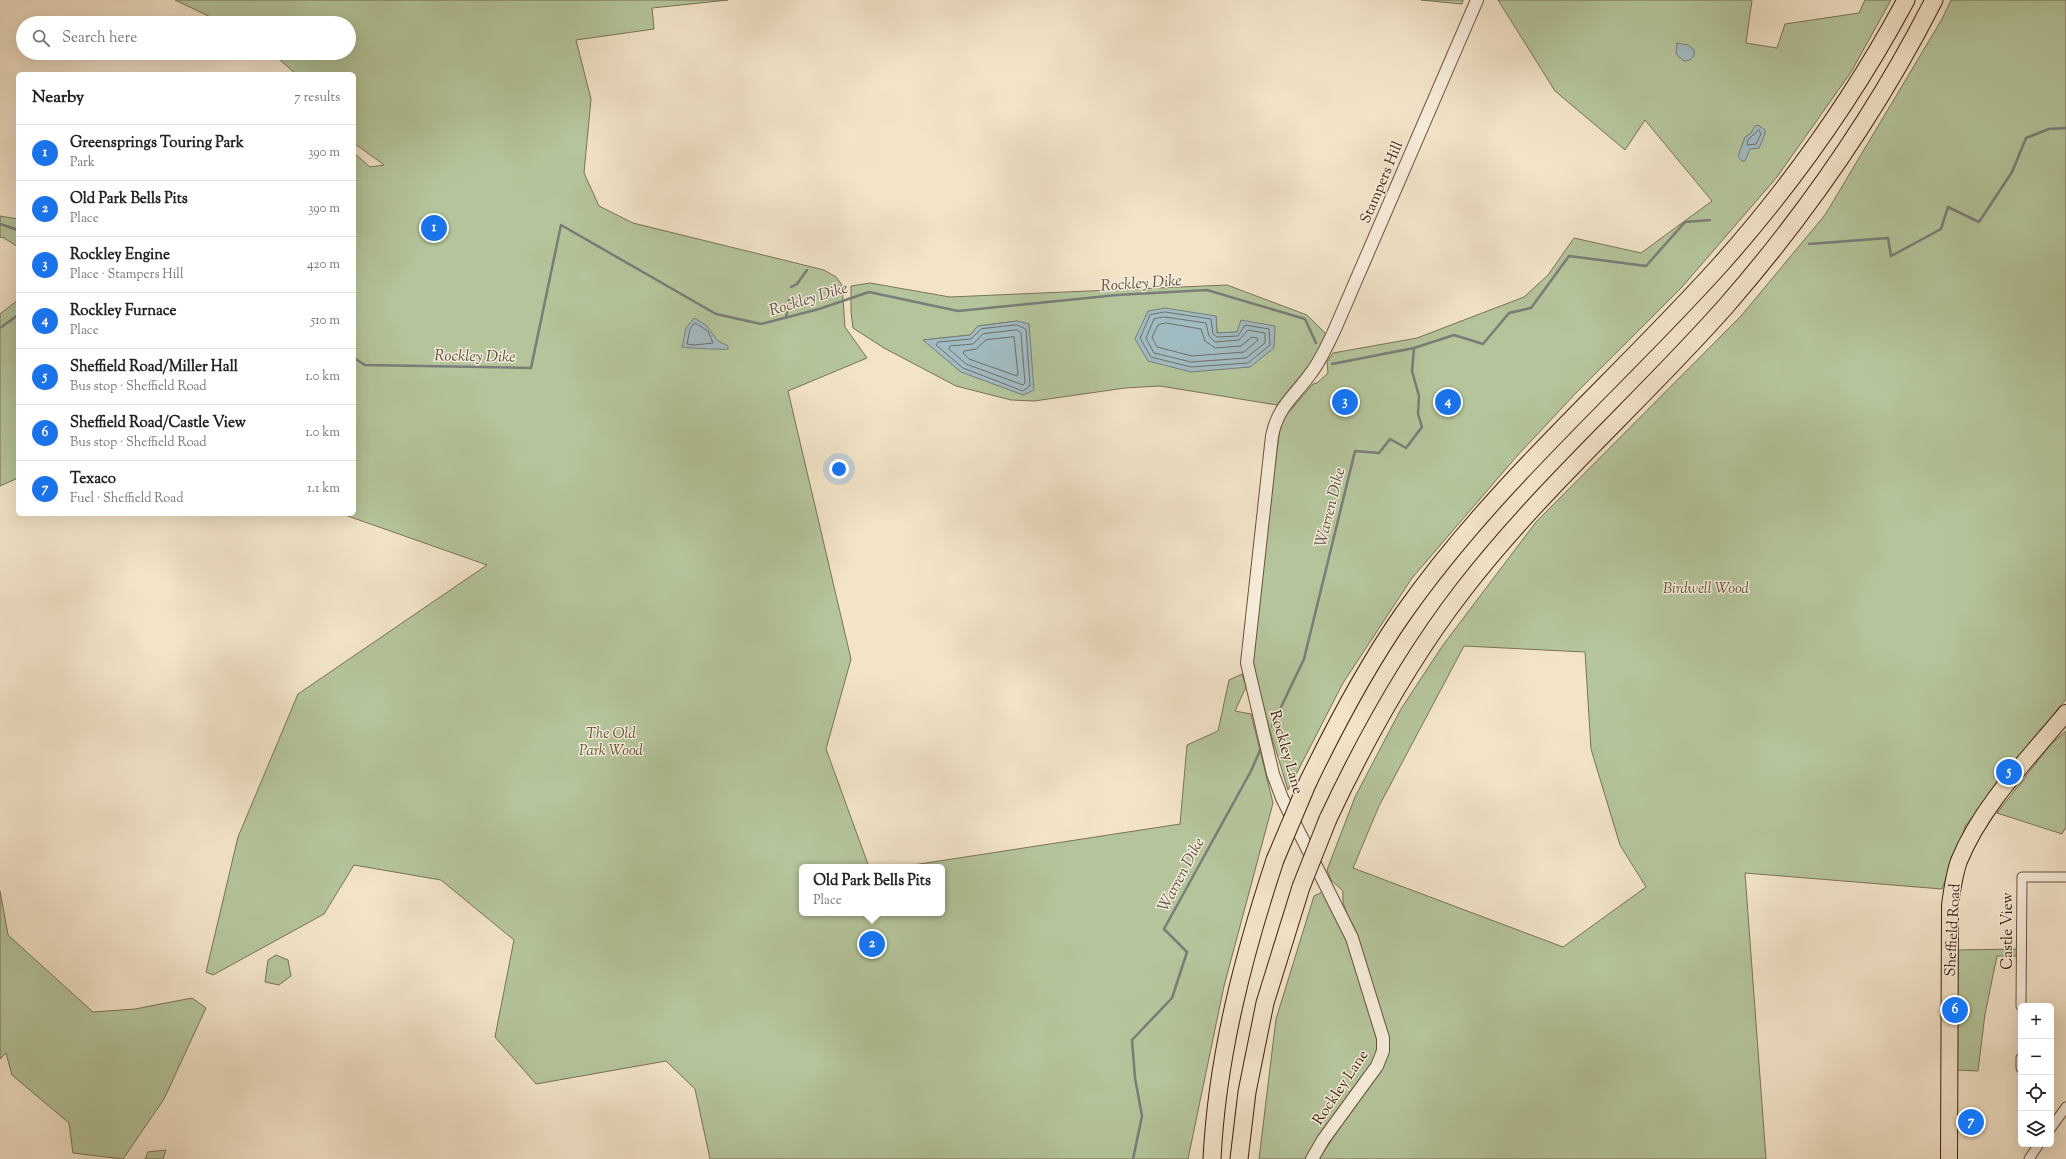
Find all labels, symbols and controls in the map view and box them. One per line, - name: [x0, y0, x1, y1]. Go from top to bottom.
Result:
- search box: [16, 16, 356, 60]
- icon: search: [30, 27, 52, 49]
- text: Search here: [62, 28, 137, 49]
- text: Nearby: [32, 86, 84, 110]
- text: 7 results: [294, 89, 340, 107]
- text: Greensprings Touring Park: [70, 133, 244, 154]
- street label: Stampers Hill: [1356, 138, 1409, 227]
- text: 1: [43, 144, 47, 162]
- text: 390 m: [308, 144, 340, 162]
- text: Park: [70, 154, 95, 172]
- text: Old Park Bells Pits: [70, 189, 188, 210]
- text: 2: [42, 200, 48, 218]
- text: 390 m: [308, 200, 340, 218]
- text: Place: [70, 210, 99, 228]
- pin: 1: [421, 213, 447, 243]
- text: Rockley Engine: [70, 245, 170, 266]
- text: 3: [42, 256, 48, 274]
- text: 420 m: [307, 256, 340, 274]
- text: Place · Stampers Hill: [70, 266, 184, 284]
- water label: Rockley Dike: [1100, 270, 1182, 299]
- water label: Rockley Dike: [767, 278, 851, 323]
- text: Rockley Furnace: [70, 301, 177, 322]
- text: 4: [42, 312, 48, 330]
- text: 510 m: [311, 312, 340, 330]
- text: Place: [70, 322, 99, 340]
- water label: Rockley Dike: [434, 345, 516, 370]
- text: Sheffield Road/Miller Hall: [70, 357, 238, 378]
- text: 5: [43, 368, 47, 386]
- text: 1.0 km: [305, 368, 340, 386]
- text: Bus stop · Sheffield Road: [70, 378, 207, 396]
- pin: 3: [1332, 387, 1358, 417]
- pin: 4: [1435, 387, 1461, 417]
- text: Sheffield Road/Castle View: [70, 413, 246, 434]
- text: 6: [42, 424, 48, 442]
- text: 1.0 km: [305, 424, 340, 442]
- text: Bus stop · Sheffield Road: [70, 434, 207, 452]
- your location: [829, 459, 849, 479]
- water label: Warren Dike: [1310, 466, 1352, 550]
- text: Texaco: [70, 469, 116, 490]
- text: 7: [42, 480, 48, 498]
- text: 1.1 km: [307, 480, 340, 498]
- text: Fuel · Sheffield Road: [70, 490, 184, 508]
- park label: Birdwell Wood: [1663, 579, 1750, 600]
- street label: Rockley Lane: [1264, 708, 1308, 797]
- park label: The Old Park Wood: [579, 724, 644, 762]
- pin: 5: [1996, 757, 2022, 787]
- water label: Warren Dike: [1153, 834, 1211, 916]
- popup: [799, 864, 945, 916]
- text: Old Park Bells Pits: [813, 871, 931, 892]
- street label: Sheffield Road: [1941, 883, 1966, 977]
- text: Place: [813, 892, 842, 910]
- street label: Castle View: [1998, 892, 2019, 970]
- pin: 2: [859, 929, 885, 959]
- pin: 6: [1942, 995, 1968, 1025]
- map controls: [2018, 1003, 2054, 1147]
- button: +: [2018, 1003, 2054, 1039]
- button: −: [2018, 1039, 2054, 1075]
- street label: Rockley Lane: [1308, 1046, 1374, 1130]
- button: locate: [2018, 1075, 2054, 1111]
- pin: 7: [1958, 1107, 1984, 1137]
- button: layers: [2018, 1111, 2054, 1147]

